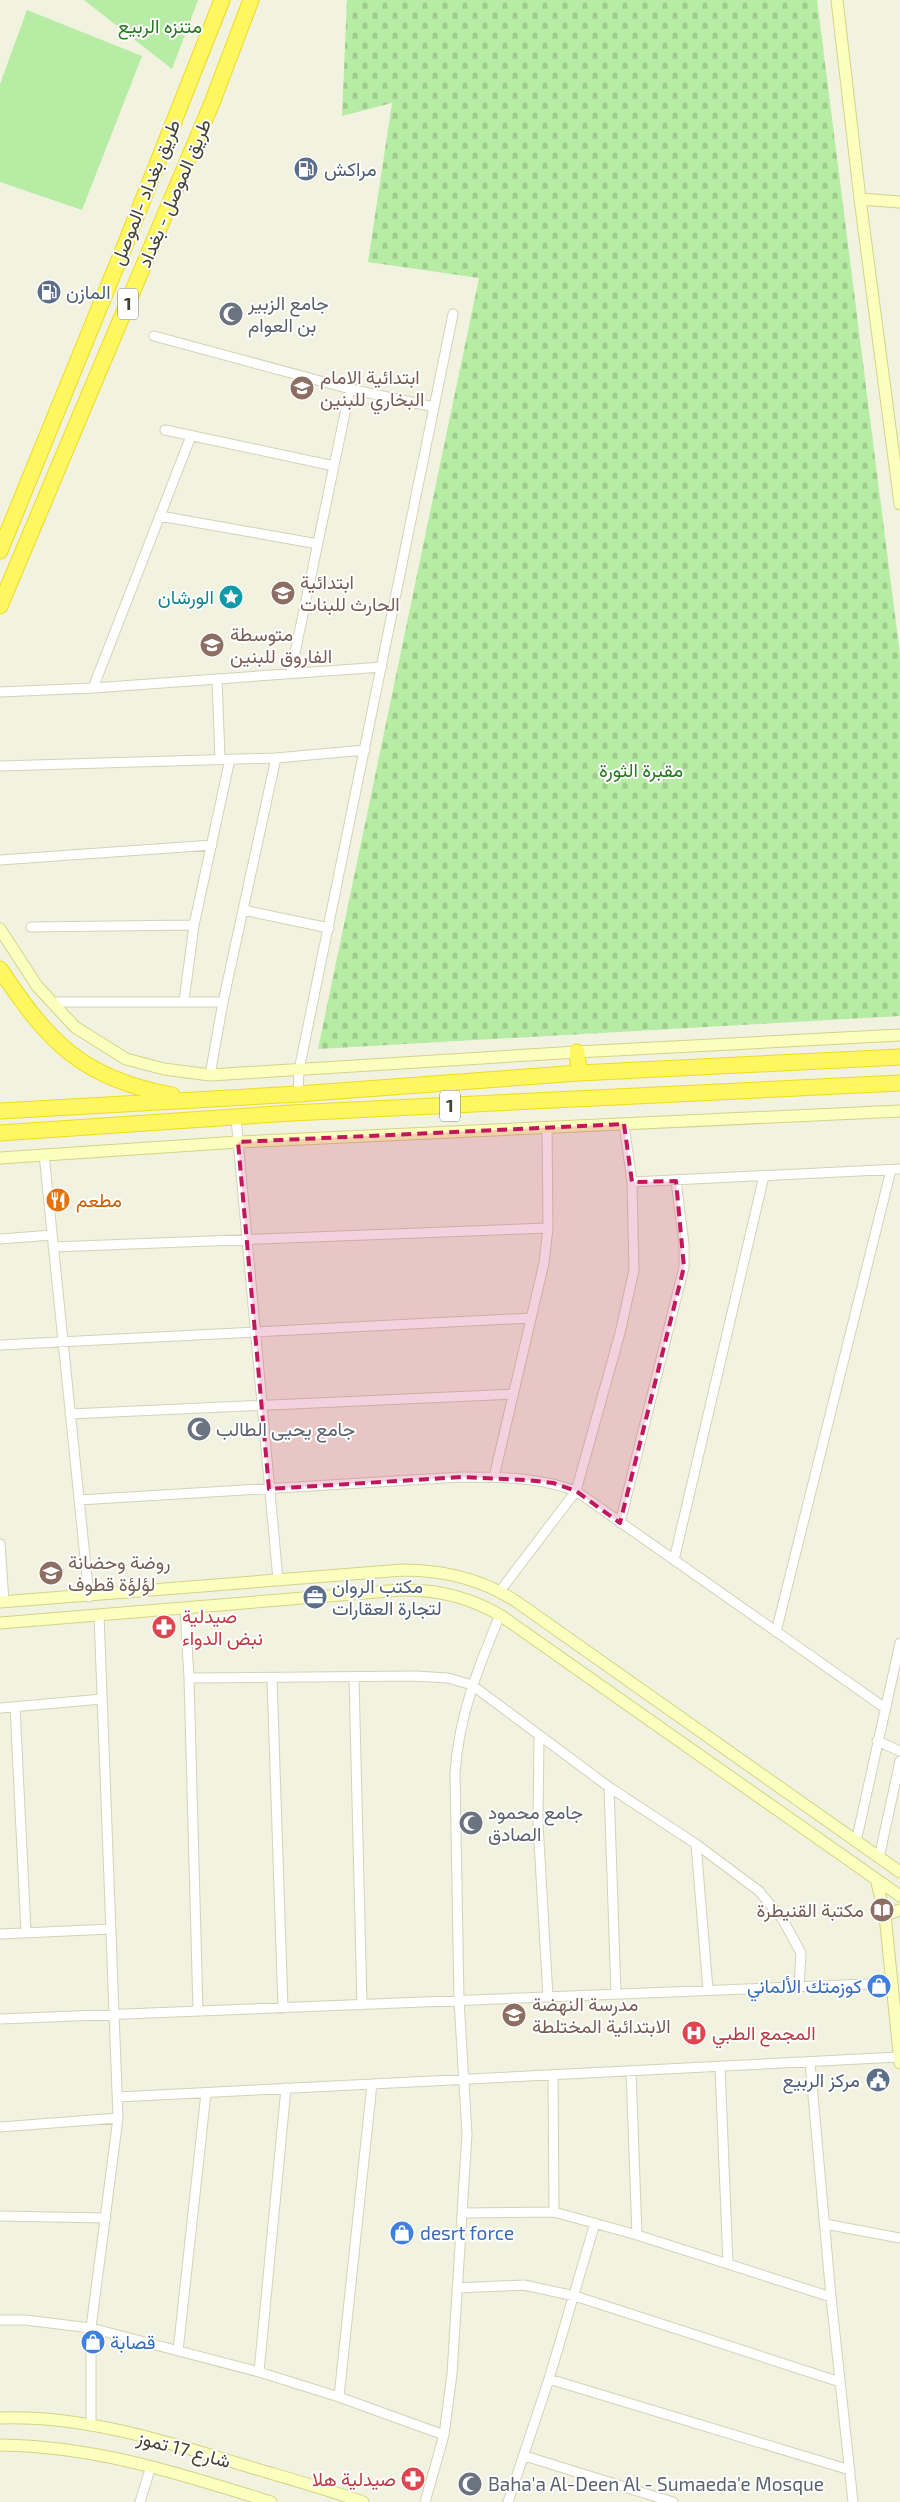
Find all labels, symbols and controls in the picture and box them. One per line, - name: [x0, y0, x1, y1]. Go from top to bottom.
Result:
- park label: متنزه الربيع: [118, 14, 202, 40]
- street label: طريق الموصل - بغداد: [132, 115, 216, 271]
- street label: طريق بغداد -الموصل: [105, 116, 185, 268]
- fuel station icon: مراكش: [293, 156, 319, 182]
- place label: مراكش: [324, 157, 377, 181]
- fuel station icon: المازن: [36, 279, 62, 305]
- place label: المازن: [66, 280, 111, 304]
- road number: 1: [118, 288, 138, 320]
- place label: جامع الزبير بن العوام: [247, 291, 329, 338]
- mosque icon: جامع الزبير بن العوام: [218, 301, 244, 327]
- place label: ابتدائية الامام البخاري للبنين: [320, 365, 424, 415]
- school or university icon: ابتدائية الامام البخاري للبنين: [289, 375, 315, 401]
- place label: ابتدائية الحارث للبنات: [300, 570, 400, 616]
- school or university icon: ابتدائية الحارث للبنات: [270, 580, 296, 606]
- place icon: الورشان: [218, 584, 244, 610]
- place label: الورشان: [158, 585, 214, 609]
- place label: متوسطة الفاروق للبنين: [230, 622, 332, 668]
- school or university icon: متوسطة الفاروق للبنين: [199, 632, 225, 658]
- park label: مقبرة الثورة: [599, 758, 683, 782]
- road number: 1: [440, 1090, 460, 1122]
- restaurant icon: مطعم: [45, 1187, 71, 1213]
- place label: مطعم: [76, 1188, 122, 1213]
- mosque icon: جامع يحيى الطالب: [186, 1416, 212, 1442]
- place label: جامع يحيى الطالب: [216, 1417, 355, 1443]
- place label: روضة وحضانة لؤلؤة قطوف: [68, 1550, 170, 1596]
- school or university icon: روضة وحضانة لؤلؤة قطوف: [38, 1560, 64, 1586]
- place label: مكتب الروان لتجارة العقارات: [332, 1574, 442, 1620]
- office icon: مكتب الروان لتجارة العقارات: [302, 1584, 328, 1610]
- place label: صيدلية نبض الدواء: [182, 1604, 263, 1650]
- pharmacy icon: صيدلية نبض الدواء: [151, 1614, 177, 1640]
- place label: جامع محمود الصادق: [488, 1800, 583, 1845]
- mosque icon: جامع محمود الصادق: [458, 1810, 484, 1836]
- library icon: مكتبة القنيطرة: [869, 1897, 895, 1923]
- place label: مكتبة القنيطرة: [757, 1898, 864, 1922]
- shop icon: كوزمتك الألماني: [866, 1973, 892, 1999]
- place label: كوزمتك الألماني: [747, 1974, 862, 2002]
- place label: مدرسة النهضة الابتدائية المختلطة: [532, 1992, 671, 2038]
- school or university icon: مدرسة النهضة الابتدائية المختلطة: [501, 2002, 527, 2028]
- hospital icon: المجمع الطبي: [681, 2020, 707, 2046]
- place label: المجمع الطبي: [712, 2021, 816, 2049]
- public building icon: مركز الربيع: [865, 2067, 891, 2093]
- place label: مركز الربيع: [783, 2068, 860, 2094]
- shop icon: desrt force: [389, 2220, 415, 2246]
- place label: desrt force: [420, 2221, 514, 2244]
- shop icon: قصابة: [80, 2329, 106, 2355]
- place label: قصابة: [110, 2330, 155, 2354]
- street label: شارع 17 تموز: [133, 2425, 233, 2474]
- pharmacy icon: صيدلية هلا: [400, 2466, 426, 2492]
- place label: صيدلية هلا: [312, 2467, 396, 2491]
- mosque icon: Baha'a Al-Deen Al - Sumaeda'e Mosque: [457, 2471, 483, 2497]
- place label: Baha'a Al-Deen Al - Sumaeda'e Mosque: [488, 2472, 824, 2495]

